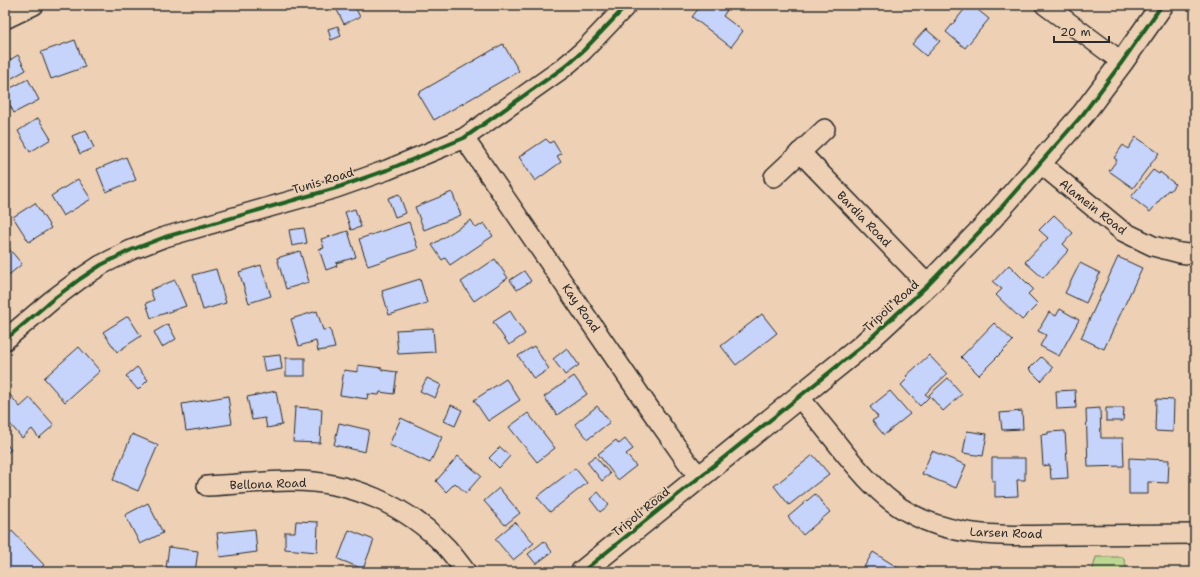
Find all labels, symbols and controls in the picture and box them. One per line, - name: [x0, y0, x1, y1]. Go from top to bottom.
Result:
- scale bar: [1054, 18, 1109, 44]
- text: 20 m: [1060, 24, 1091, 40]
- street label: Tunis Road: [290, 164, 356, 198]
- street label: Alamein Road: [1056, 176, 1130, 239]
- street label: Bardia Road: [833, 188, 895, 251]
- street label: Tripoli Road: [860, 276, 923, 335]
- street label: Kay Road: [558, 281, 604, 336]
- street label: Bellona Road: [229, 475, 307, 493]
- street label: Tripoli Road: [609, 483, 674, 540]
- street label: Larsen Road: [969, 524, 1043, 542]

